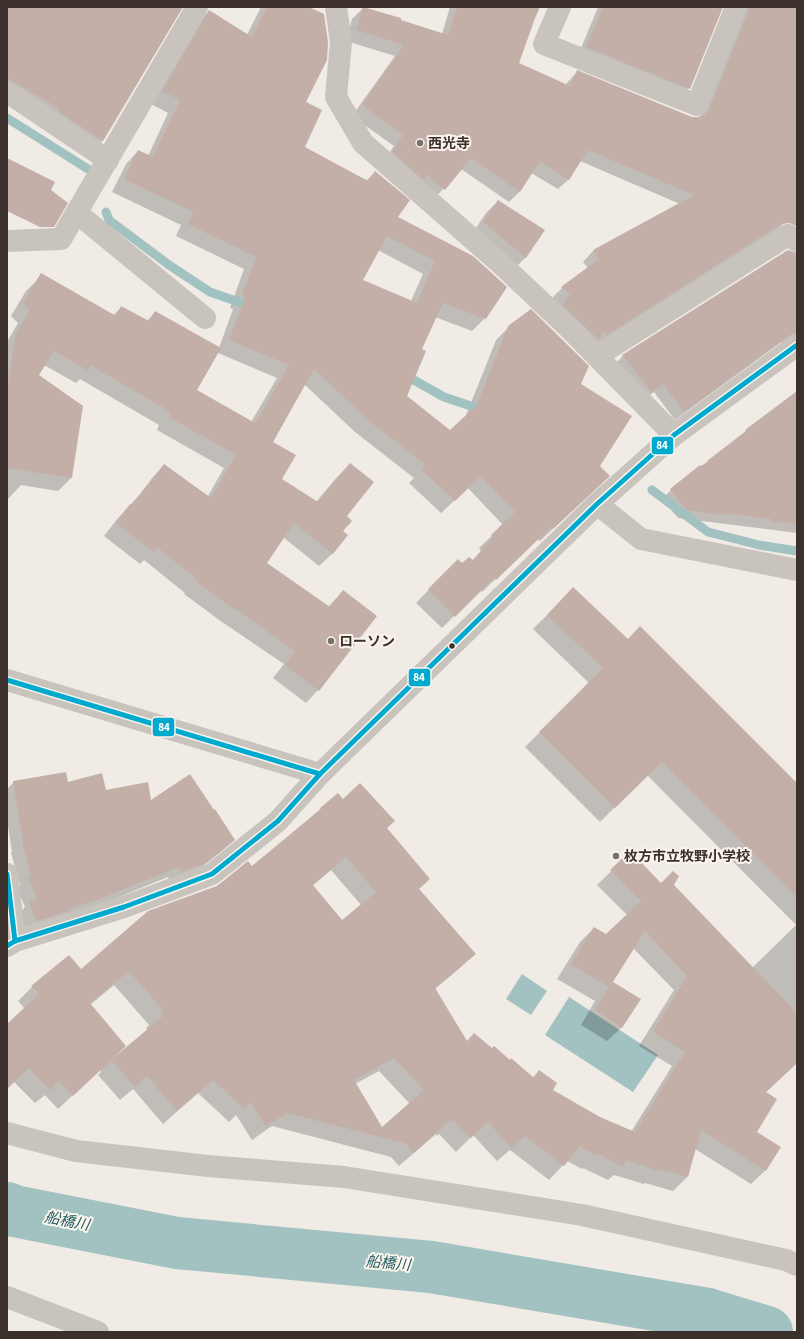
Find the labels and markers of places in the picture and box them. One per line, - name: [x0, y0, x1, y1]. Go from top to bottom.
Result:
- place label: 西光寺: [428, 134, 470, 154]
- marker: 西光寺: [415, 138, 425, 148]
- place label: ローソン: [339, 632, 395, 652]
- marker: ローソン: [326, 636, 336, 646]
- unlabelled marker: [447, 641, 457, 651]
- place label: 枚方市立牧野小学校: [624, 847, 750, 867]
- marker: 枚方市立牧野小学校: [611, 851, 621, 861]

